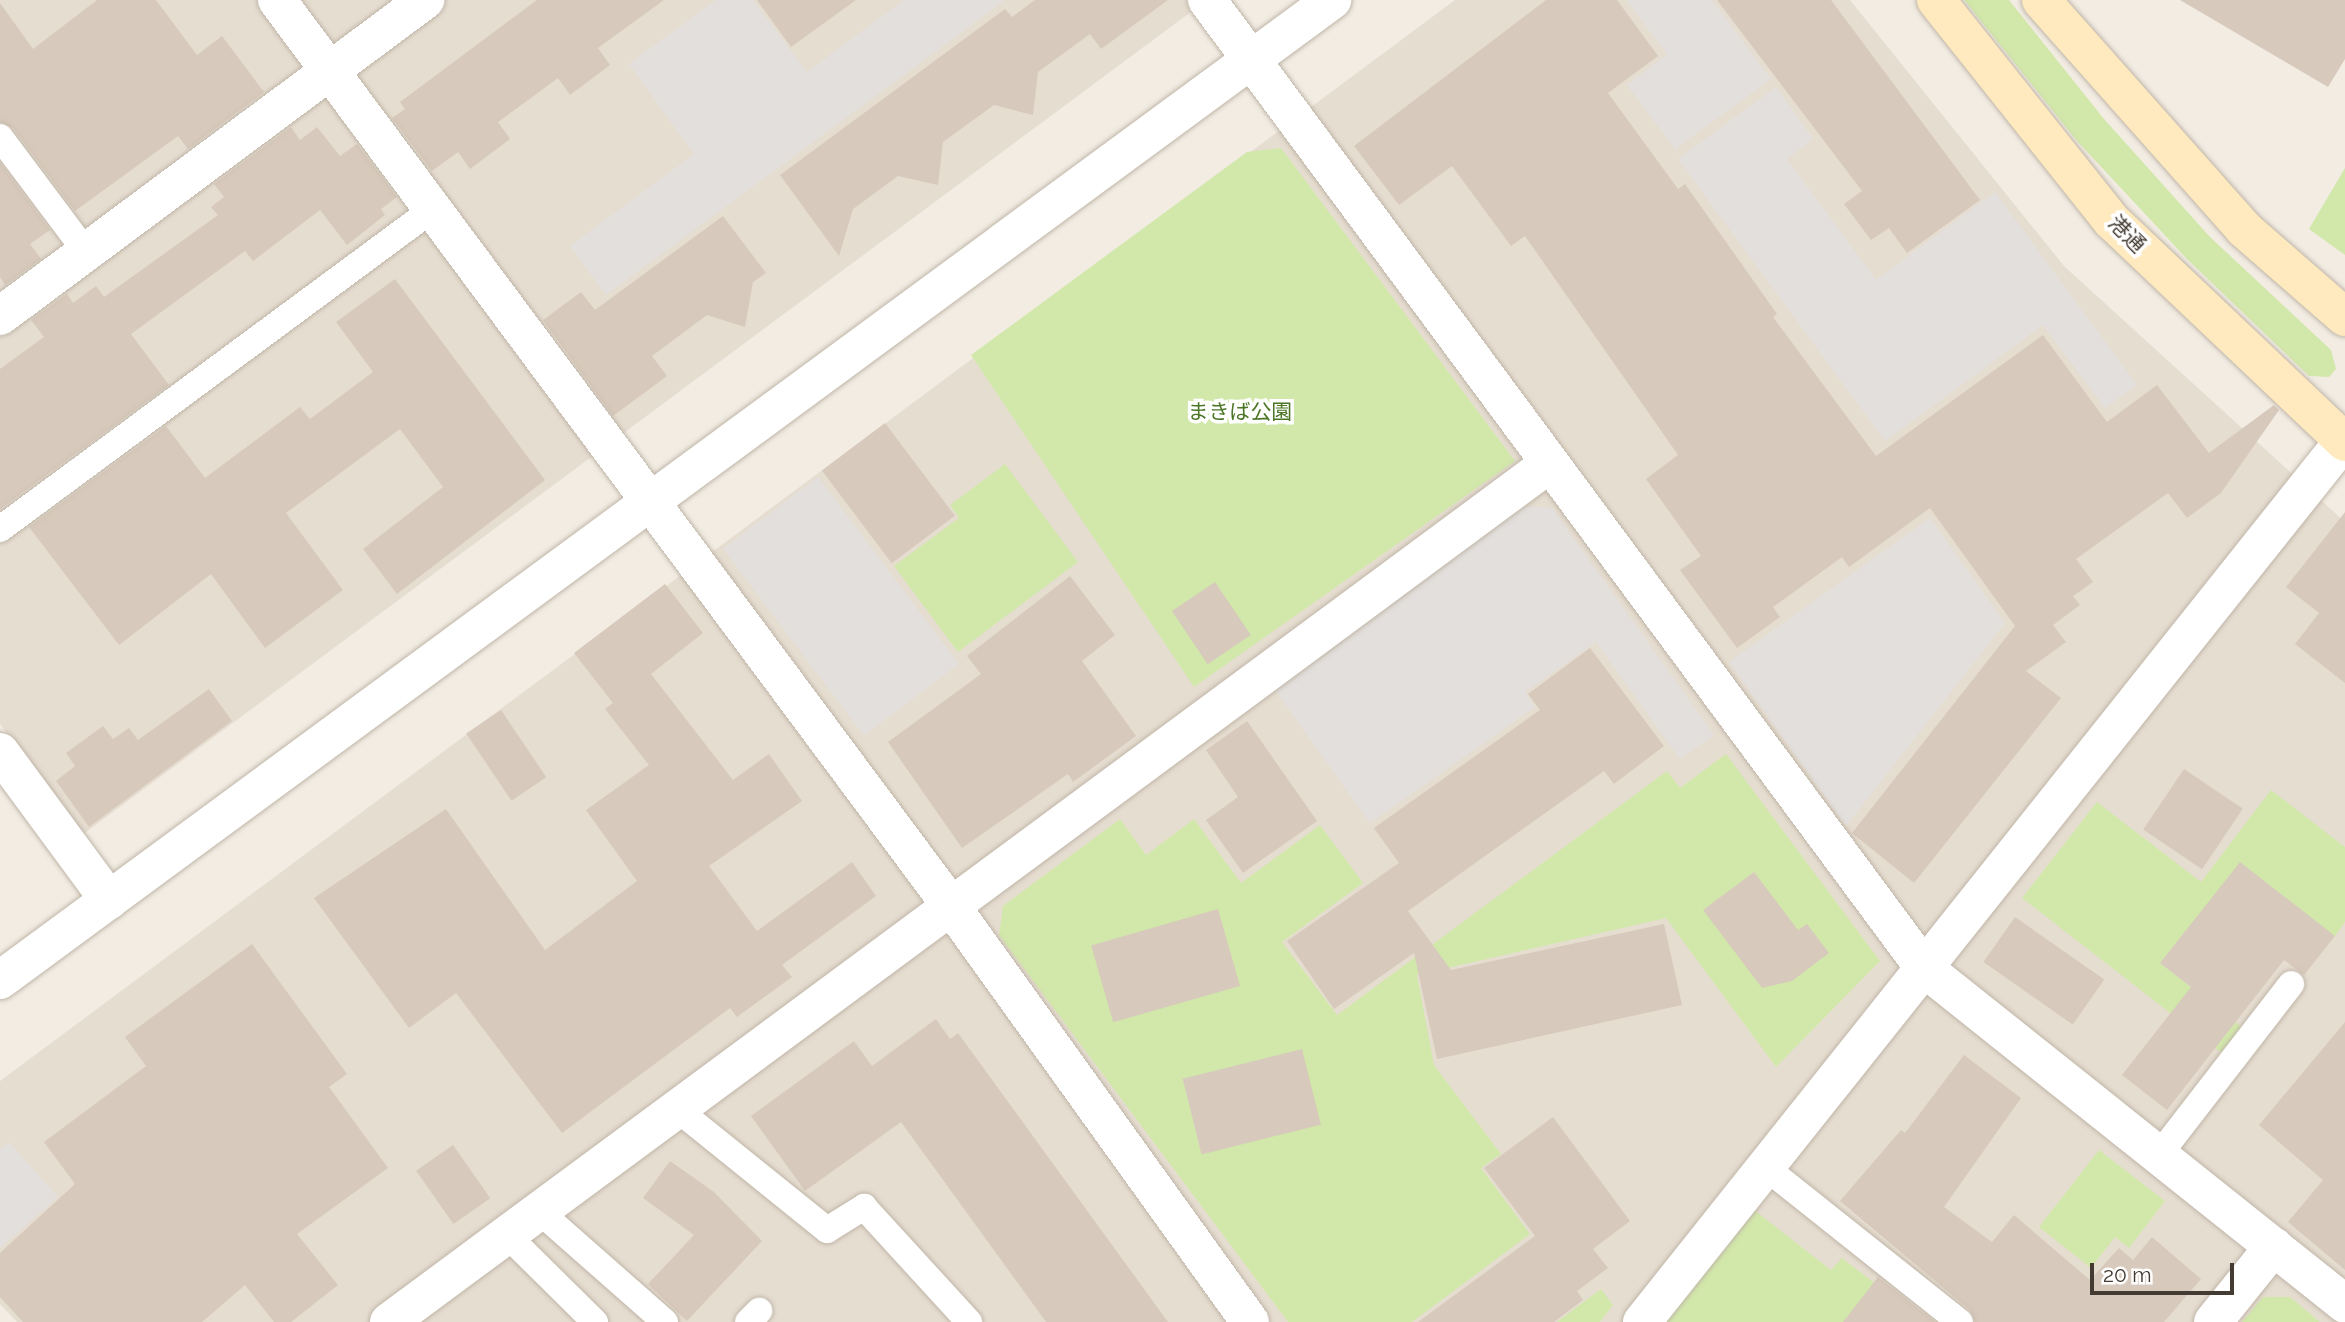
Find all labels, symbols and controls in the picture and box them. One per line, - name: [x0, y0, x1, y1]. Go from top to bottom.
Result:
- street label: 港通: [2103, 210, 2151, 258]
- park label: まきば公園: [1188, 399, 1292, 425]
- scale bar: [2093, 1248, 2236, 1292]
- text: 20 m: [2103, 1262, 2151, 1287]

